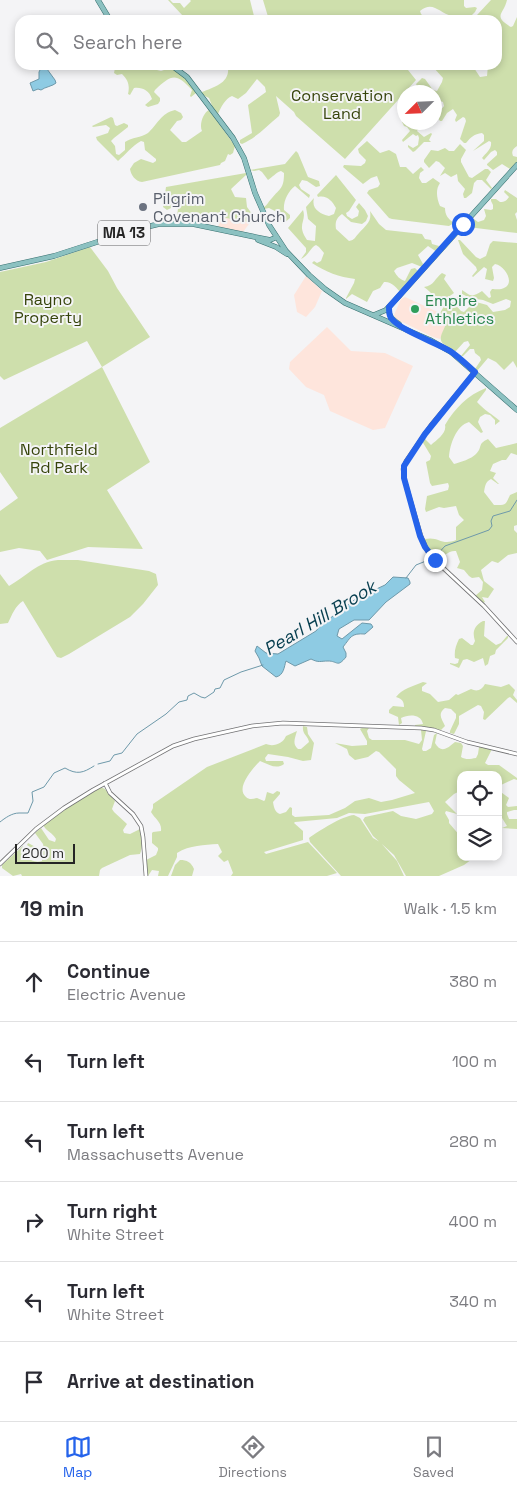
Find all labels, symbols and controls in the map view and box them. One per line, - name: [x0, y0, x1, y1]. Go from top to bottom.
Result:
- search box: [15, 15, 502, 70]
- icon: search: [33, 29, 61, 57]
- text: Search here: [73, 30, 183, 55]
- park label: Conservation Land: [291, 85, 393, 124]
- north arrow: [397, 85, 442, 130]
- place label: Pilgrim Covenant Church: [153, 188, 286, 227]
- marker: Pilgrim Covenant Church: [137, 201, 149, 213]
- route start: [452, 213, 475, 236]
- road number: MA 13: [98, 220, 150, 246]
- park label: Rayno Property: [14, 289, 82, 328]
- place label: Empire Athletics: [425, 290, 494, 329]
- marker: Empire Athletics: [409, 303, 421, 315]
- park label: Northfield Rd Park: [20, 439, 98, 478]
- route end: [424, 549, 447, 572]
- water label: Pearl Hill Brook: [259, 574, 382, 660]
- map controls: [457, 771, 502, 861]
- button: locate: [457, 771, 502, 816]
- button: layers: [457, 816, 502, 861]
- scale bar: [15, 841, 75, 864]
- text: 200 m: [22, 844, 64, 862]
- text: 19 min: [20, 895, 84, 922]
- text: Walk · 1.5 km: [403, 898, 497, 919]
- text: Continue: [67, 959, 150, 984]
- icon: ahead: [20, 968, 48, 996]
- text: 380 m: [449, 971, 497, 992]
- text: Electric Avenue: [67, 984, 186, 1005]
- icon: left: [20, 1048, 48, 1076]
- text: Turn left: [67, 1049, 145, 1074]
- text: 100 m: [452, 1051, 497, 1072]
- text: Turn left: [67, 1119, 145, 1144]
- icon: left: [20, 1128, 48, 1156]
- text: 280 m: [449, 1131, 497, 1152]
- text: Massachusetts Avenue: [67, 1144, 244, 1165]
- text: Turn right: [67, 1199, 157, 1224]
- icon: right: [20, 1208, 48, 1236]
- text: 400 m: [449, 1211, 497, 1232]
- text: White Street: [67, 1224, 164, 1245]
- text: Turn left: [67, 1279, 145, 1304]
- icon: left: [20, 1288, 48, 1316]
- text: 340 m: [449, 1291, 497, 1312]
- text: White Street: [67, 1304, 164, 1325]
- icon: arrive: [20, 1368, 48, 1396]
- text: Arrive at destination: [67, 1369, 255, 1394]
- tab: Map: [63, 1433, 92, 1481]
- tab: Directions: [218, 1433, 287, 1481]
- tab: Saved: [413, 1433, 454, 1481]

